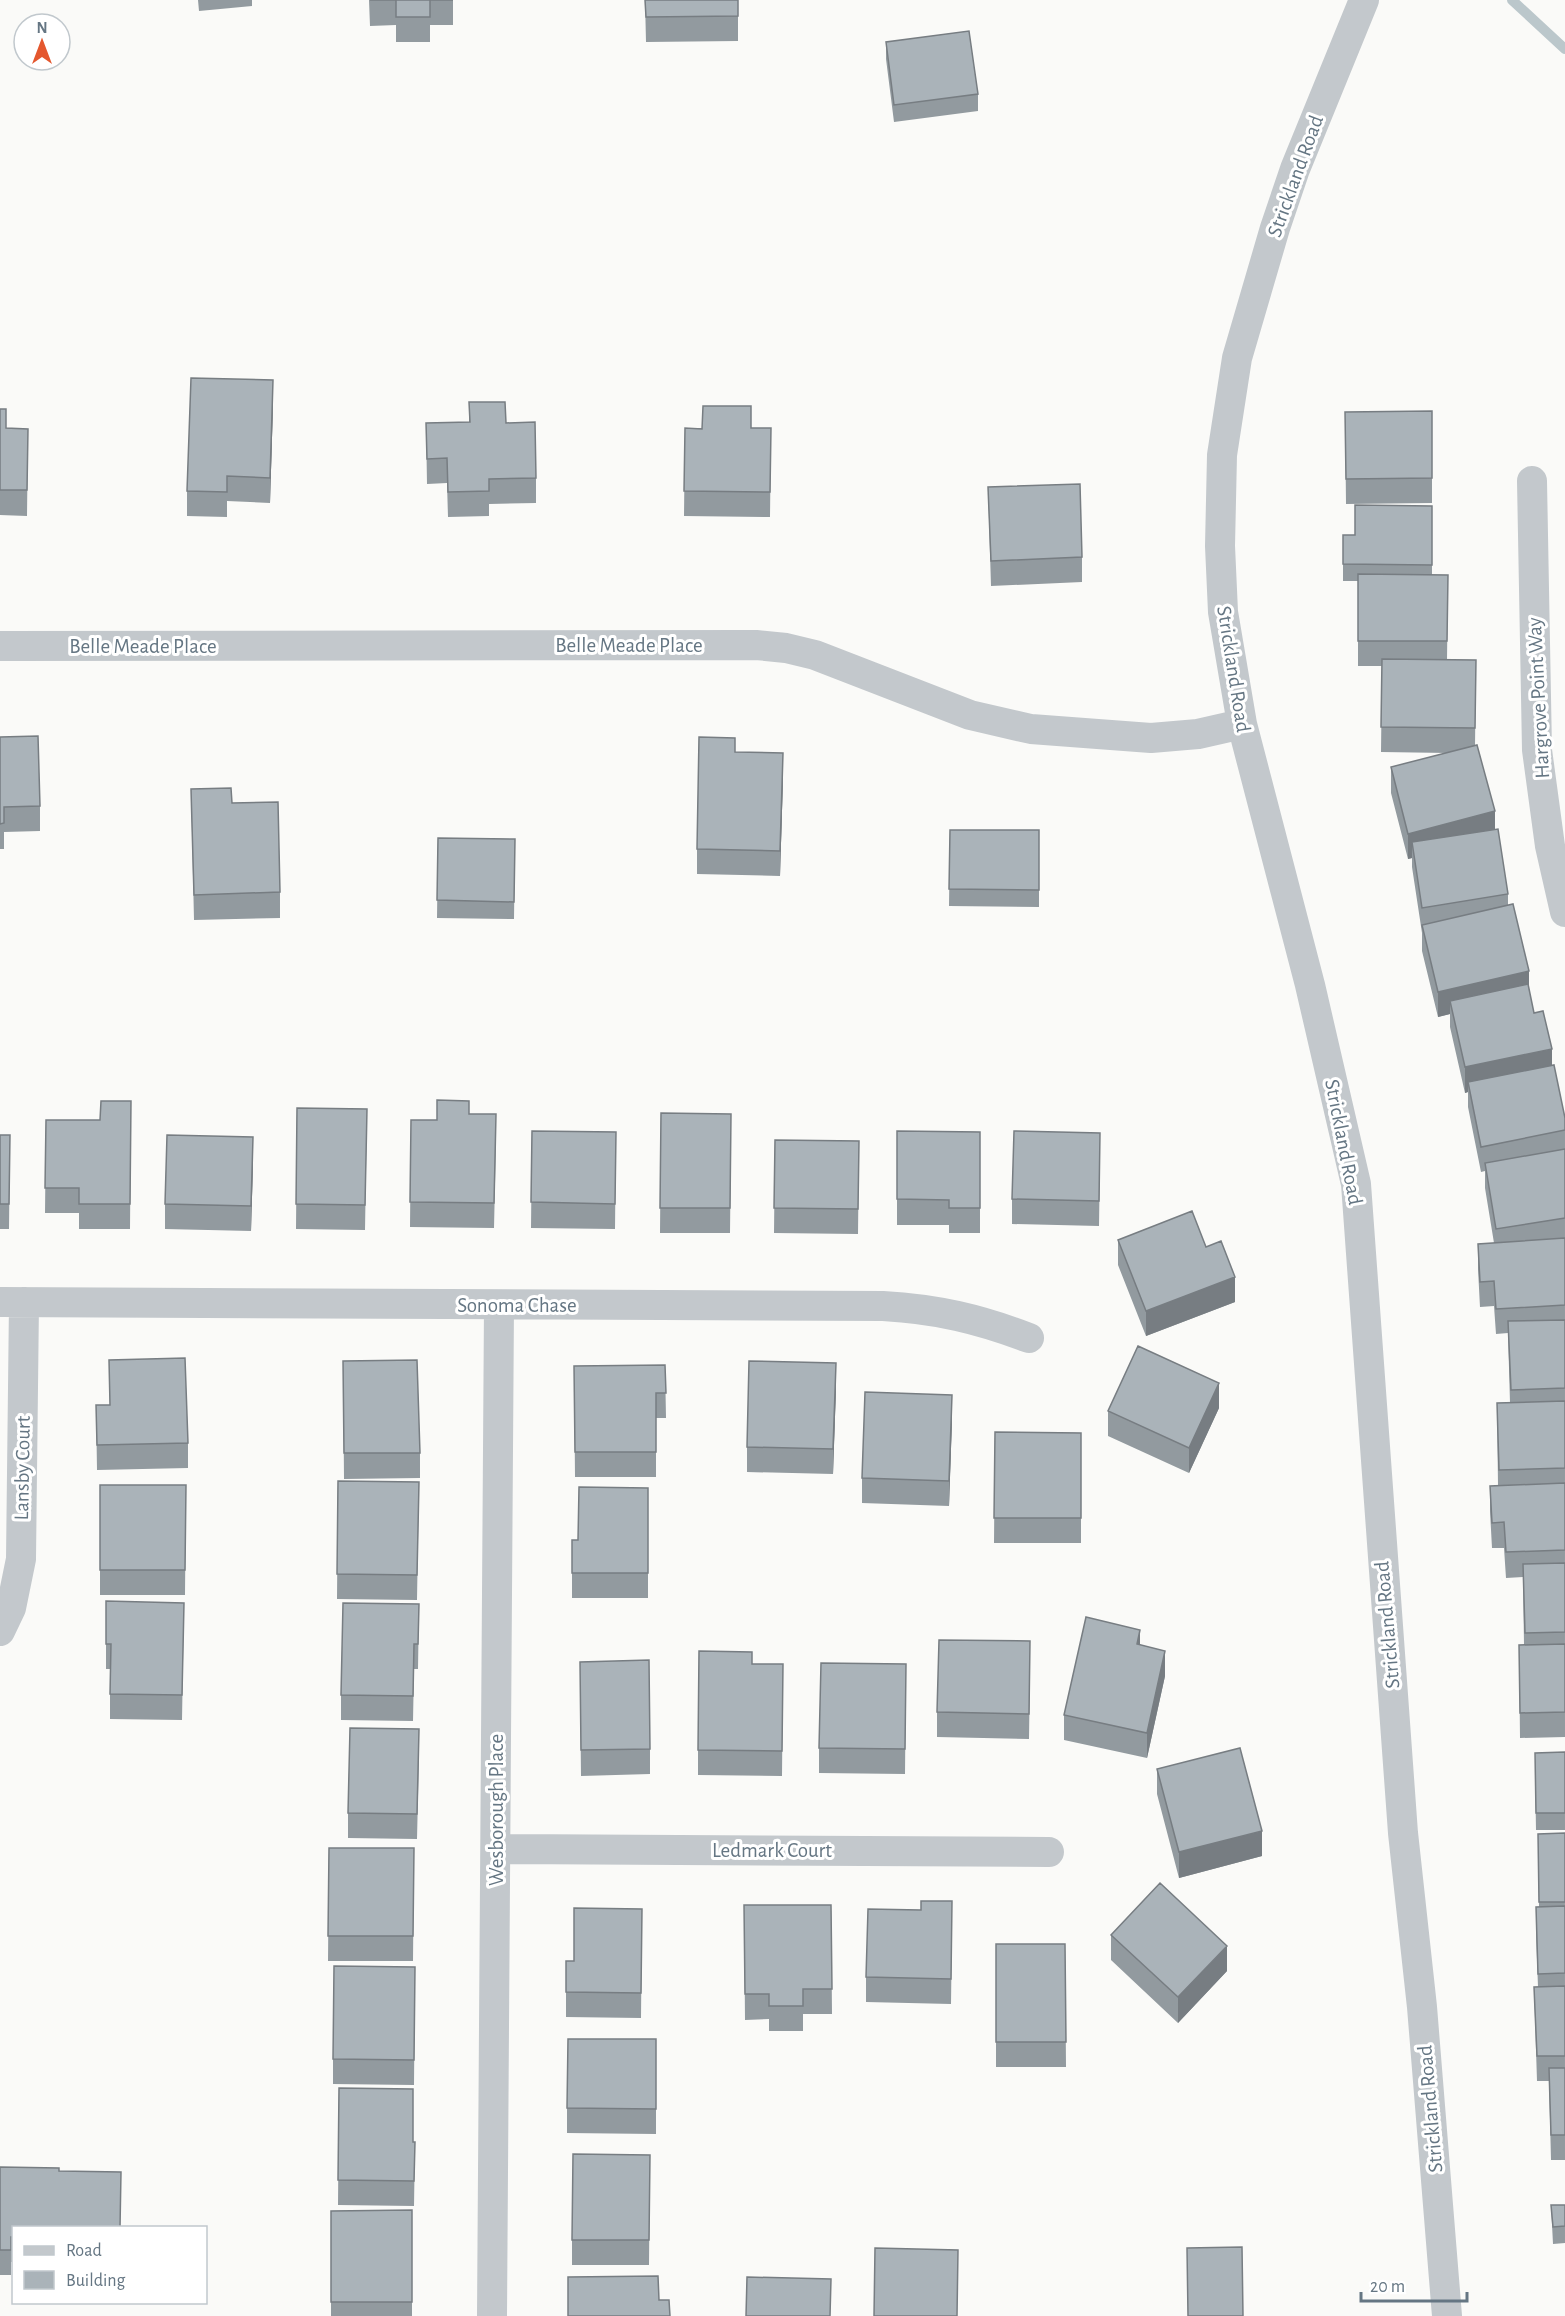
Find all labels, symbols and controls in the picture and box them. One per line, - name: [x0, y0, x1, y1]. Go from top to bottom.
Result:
- north arrow: [12, 12, 72, 72]
- text: N: [36, 20, 48, 36]
- street label: Strickland Road: [1264, 112, 1327, 240]
- street label: Strickland Road: [1213, 604, 1254, 734]
- street label: Hargrove Point Way: [1524, 617, 1553, 779]
- street label: Belle Meade Place: [555, 635, 703, 656]
- street label: Belle Meade Place: [69, 636, 217, 657]
- street label: Strickland Road: [1321, 1077, 1366, 1207]
- street label: Sonoma Chase: [457, 1295, 577, 1316]
- street label: Lansby Court: [11, 1415, 34, 1520]
- street label: Strickland Road: [1371, 1560, 1404, 1690]
- street label: Wesborough Place: [486, 1734, 507, 1886]
- street label: Ledmark Court: [712, 1840, 832, 1861]
- street label: Strickland Road: [1414, 2044, 1447, 2174]
- legend: [12, 2226, 207, 2304]
- text: Road: [66, 2242, 102, 2260]
- scale bar: [1361, 2265, 1468, 2303]
- text: Building: [66, 2272, 126, 2290]
- text: 20 m: [1370, 2278, 1405, 2296]

